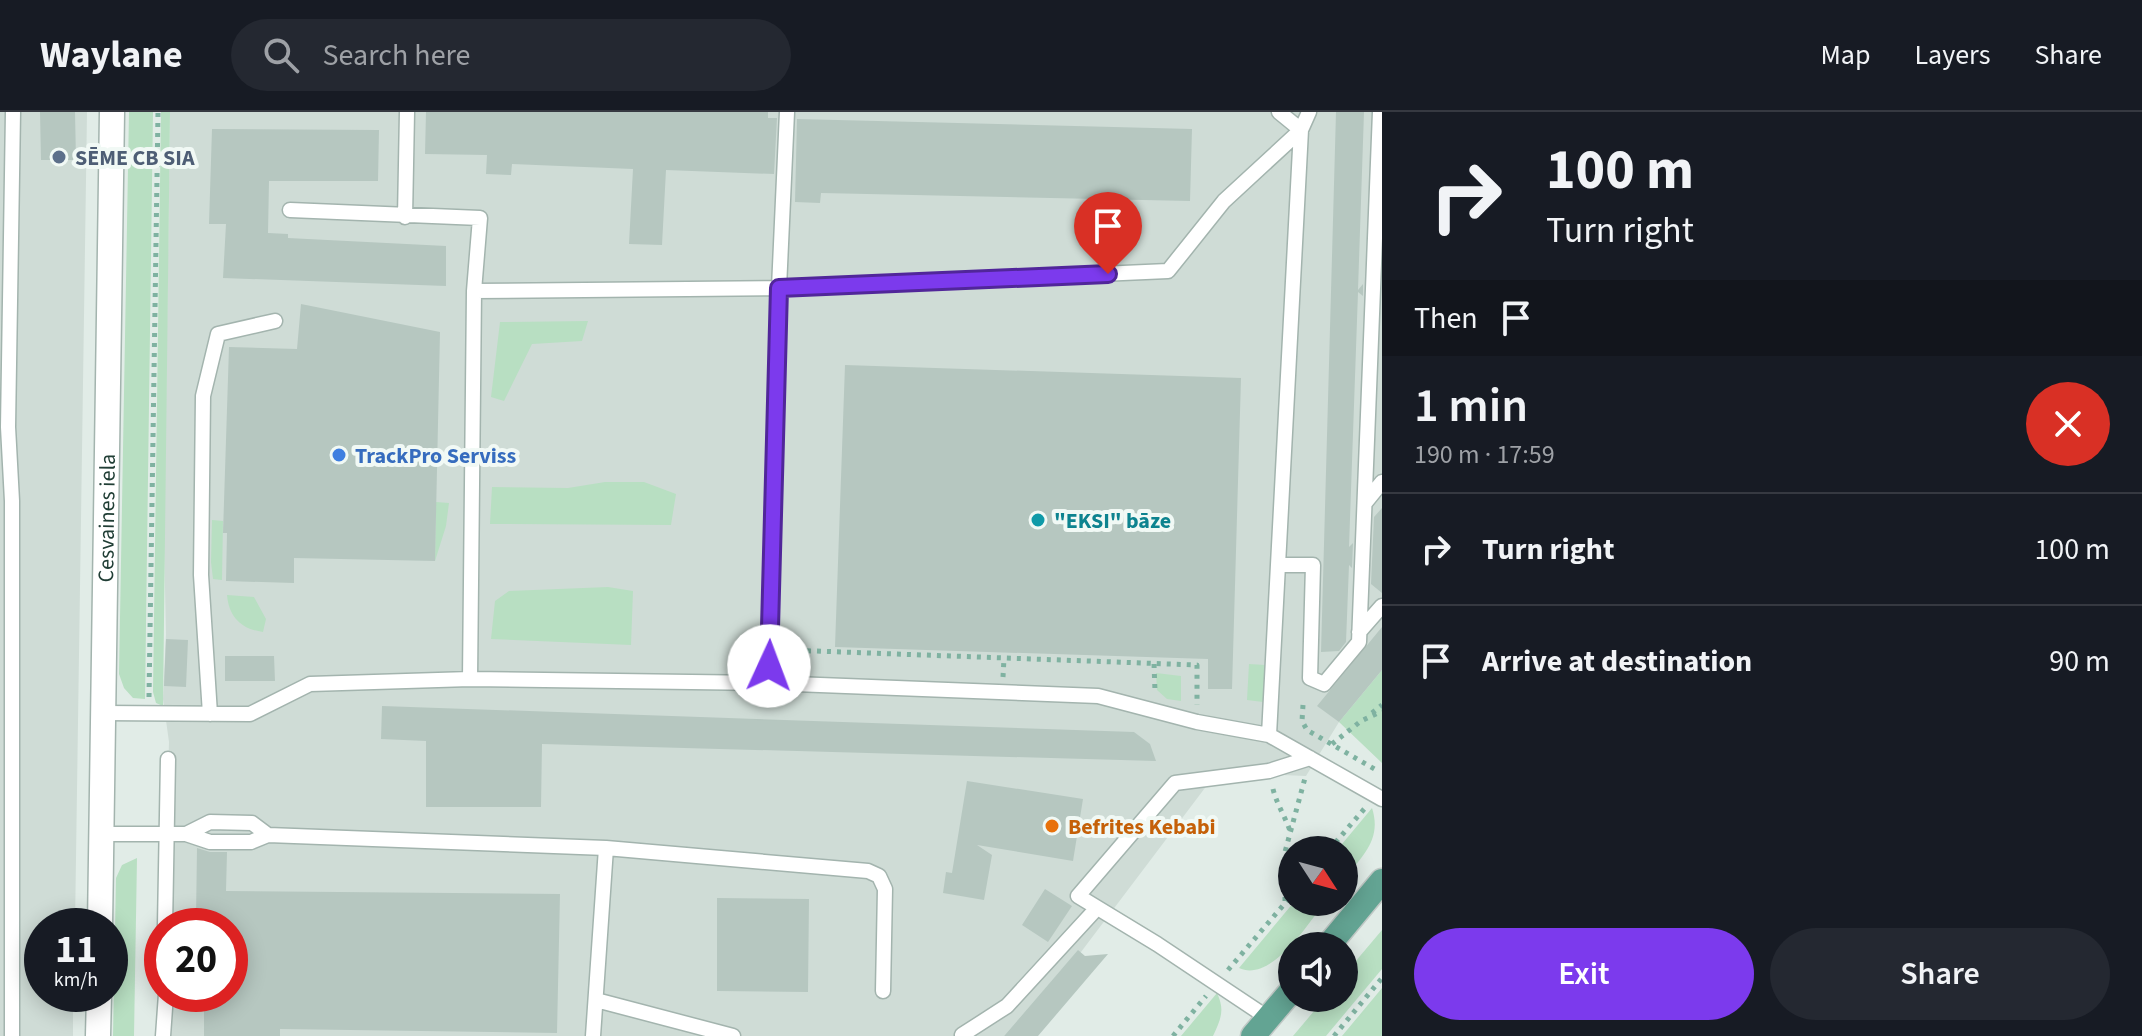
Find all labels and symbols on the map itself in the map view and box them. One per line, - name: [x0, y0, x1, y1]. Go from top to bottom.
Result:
- place label: SĒME CB SIA: [75, 142, 195, 174]
- marker: SĒME CB SIA: [50, 148, 68, 166]
- pin: [1074, 192, 1142, 274]
- place label: TrackPro Serviss: [355, 440, 517, 472]
- marker: TrackPro Serviss: [330, 446, 348, 464]
- street label: Cesvaines iela: [90, 453, 124, 583]
- place label: "EKSI" bāze: [1054, 505, 1171, 537]
- marker: "EKSI" bāze: [1029, 511, 1047, 529]
- position arrow: [727, 624, 811, 708]
- place label: Befrites Kebabi: [1068, 811, 1216, 843]
- marker: Befrites Kebabi: [1043, 817, 1061, 835]
- north arrow: [1278, 836, 1358, 916]
- speed limit sign: 20: [144, 908, 248, 1012]

